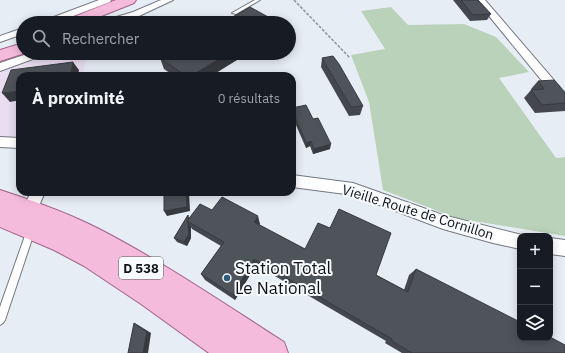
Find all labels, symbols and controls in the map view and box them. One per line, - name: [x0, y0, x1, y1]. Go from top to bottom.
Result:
- search box: [16, 16, 296, 60]
- icon: search: [30, 27, 52, 49]
- text: Rechercher: [62, 29, 139, 48]
- text: À proximité: [32, 87, 125, 109]
- text: 0 résultats: [218, 90, 280, 107]
- street label: Vieille Route de Cornillon: [340, 180, 496, 244]
- map controls: [517, 233, 553, 341]
- button: +: [517, 233, 553, 269]
- road number: D 538: [119, 257, 163, 279]
- place label: Station Total Le National: [235, 257, 332, 299]
- button: −: [517, 269, 553, 305]
- marker: Station Total Le National: [222, 273, 232, 283]
- button: layers: [517, 305, 553, 341]

